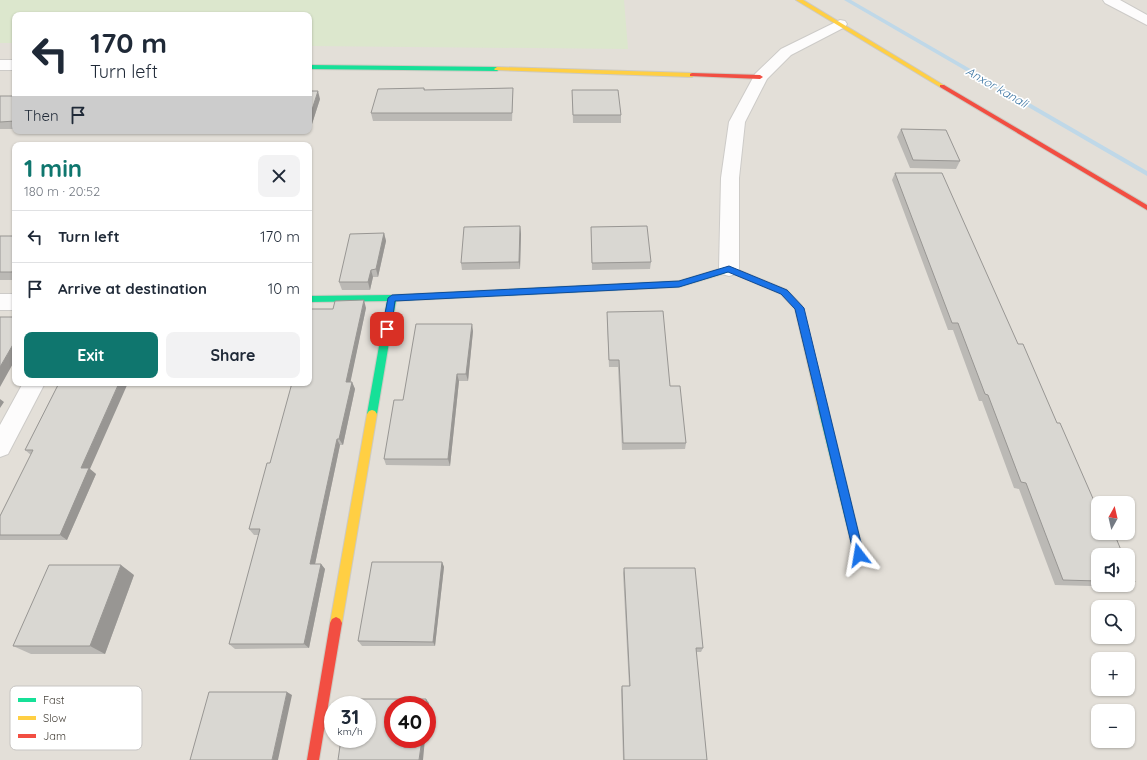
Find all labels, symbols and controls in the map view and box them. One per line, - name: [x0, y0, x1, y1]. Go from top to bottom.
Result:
- text: 170 m: [90, 25, 167, 60]
- icon: left: [24, 28, 76, 80]
- text: Turn left: [90, 60, 158, 83]
- water label: Anxor kanali: [964, 63, 1032, 111]
- icon: arrive: [67, 104, 89, 126]
- text: Then: [24, 106, 59, 125]
- text: 1 min: [24, 153, 82, 183]
- button: close: [258, 155, 300, 197]
- text: 180 m · 20:52: [24, 183, 100, 199]
- icon: left: [24, 226, 46, 248]
- text: Turn left: [58, 227, 120, 246]
- text: 170 m: [260, 227, 300, 246]
- icon: arrive: [24, 278, 46, 300]
- text: Arrive at destination: [58, 279, 207, 298]
- text: 10 m: [268, 279, 300, 298]
- pin: [370, 312, 404, 346]
- icon: arrive: [376, 318, 398, 340]
- button: Exit: [24, 332, 158, 378]
- button: Share: [166, 332, 300, 378]
- north arrow: [1091, 496, 1135, 540]
- map controls: [1091, 496, 1135, 748]
- position arrow: [838, 534, 880, 576]
- button: sound: [1091, 548, 1135, 592]
- button: search: [1091, 600, 1135, 644]
- button: +: [1091, 652, 1135, 696]
- legend: [10, 686, 142, 750]
- text: Fast: [43, 693, 65, 707]
- speed limit sign: 40: [384, 696, 436, 748]
- text: 31: [341, 704, 359, 729]
- button: −: [1091, 704, 1135, 748]
- text: Slow: [43, 711, 67, 725]
- text: km/h: [337, 725, 363, 738]
- text: Jam: [43, 729, 66, 743]

